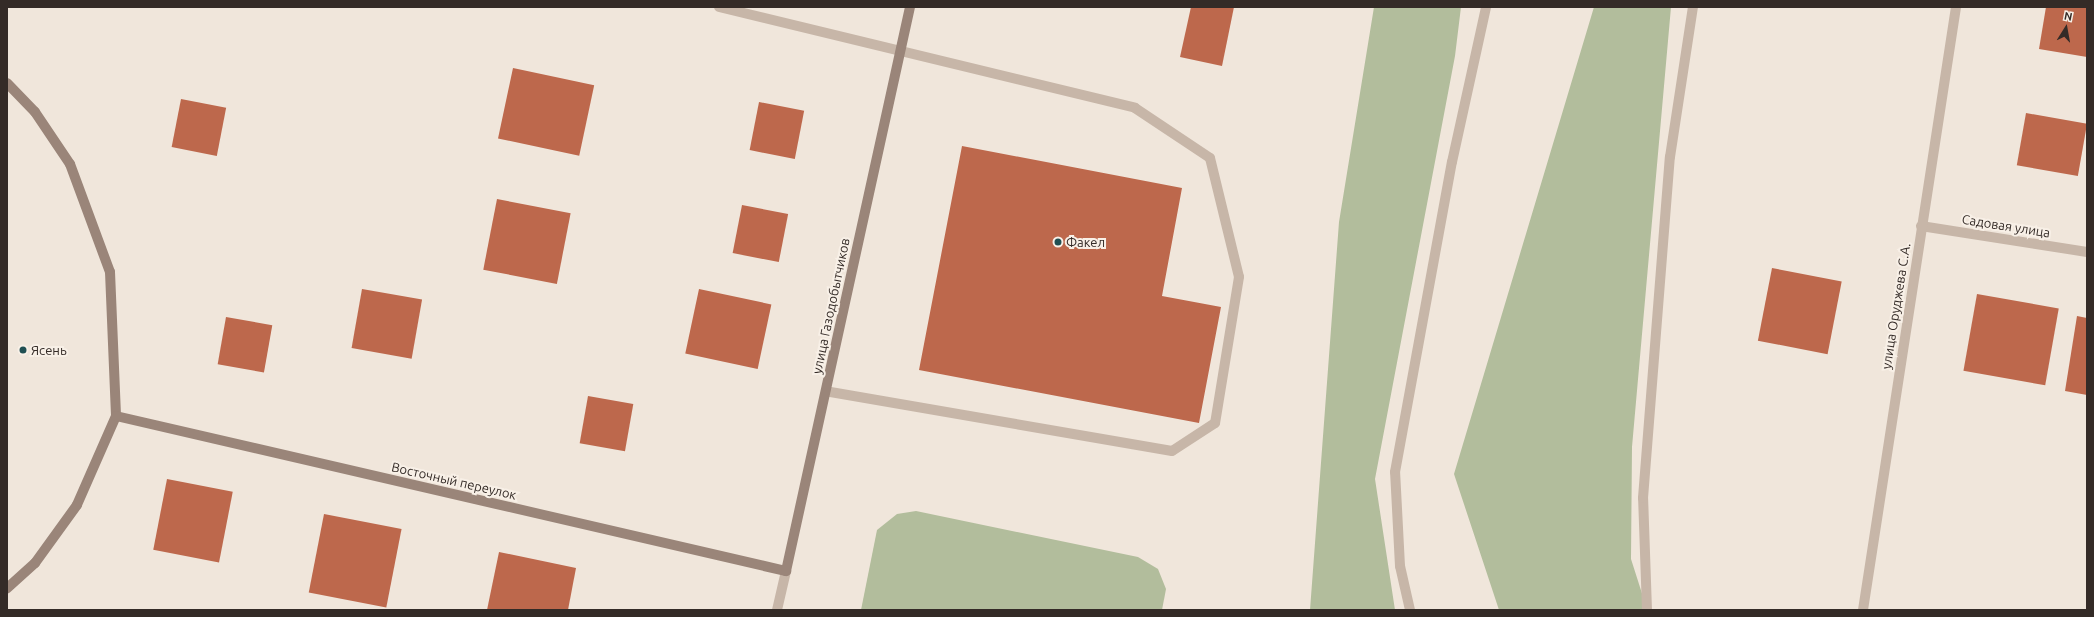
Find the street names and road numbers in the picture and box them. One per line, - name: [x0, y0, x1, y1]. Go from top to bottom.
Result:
- street label: Садовая улица: [1961, 211, 2051, 241]
- street label: улица Газодобытчиков: [809, 237, 853, 375]
- street label: улица Оруджева С.А.: [1878, 242, 1914, 370]
- street label: Восточный переулок: [390, 459, 518, 503]

